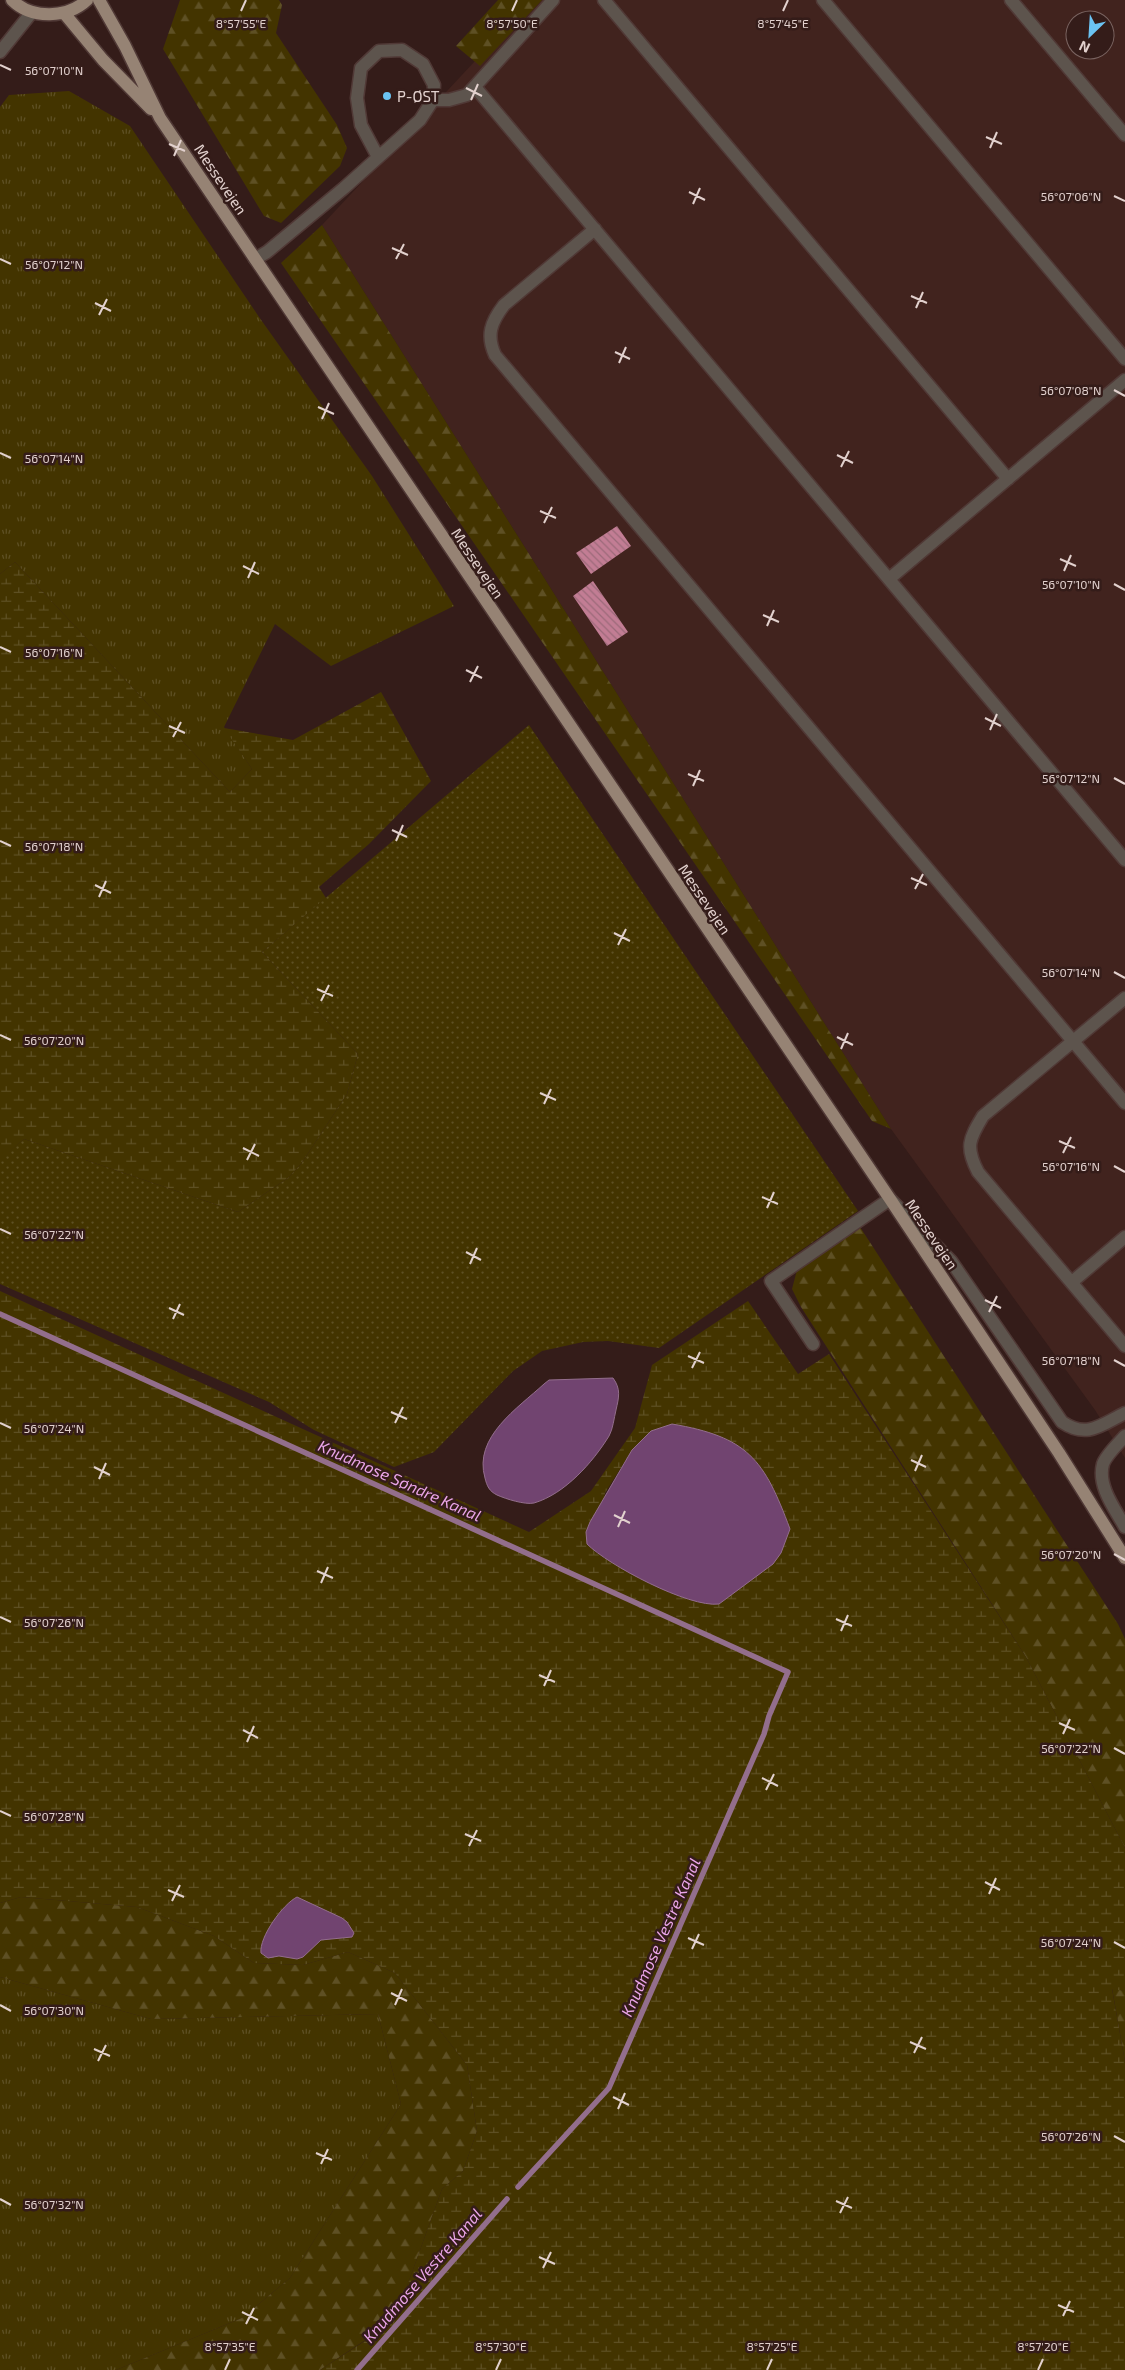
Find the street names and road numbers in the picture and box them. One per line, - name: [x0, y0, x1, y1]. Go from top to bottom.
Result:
- street label: Messevejen: [190, 140, 251, 218]
- street label: Messevejen: [447, 524, 508, 602]
- street label: Messevejen: [674, 860, 735, 938]
- street label: Messevejen: [901, 1195, 962, 1273]

